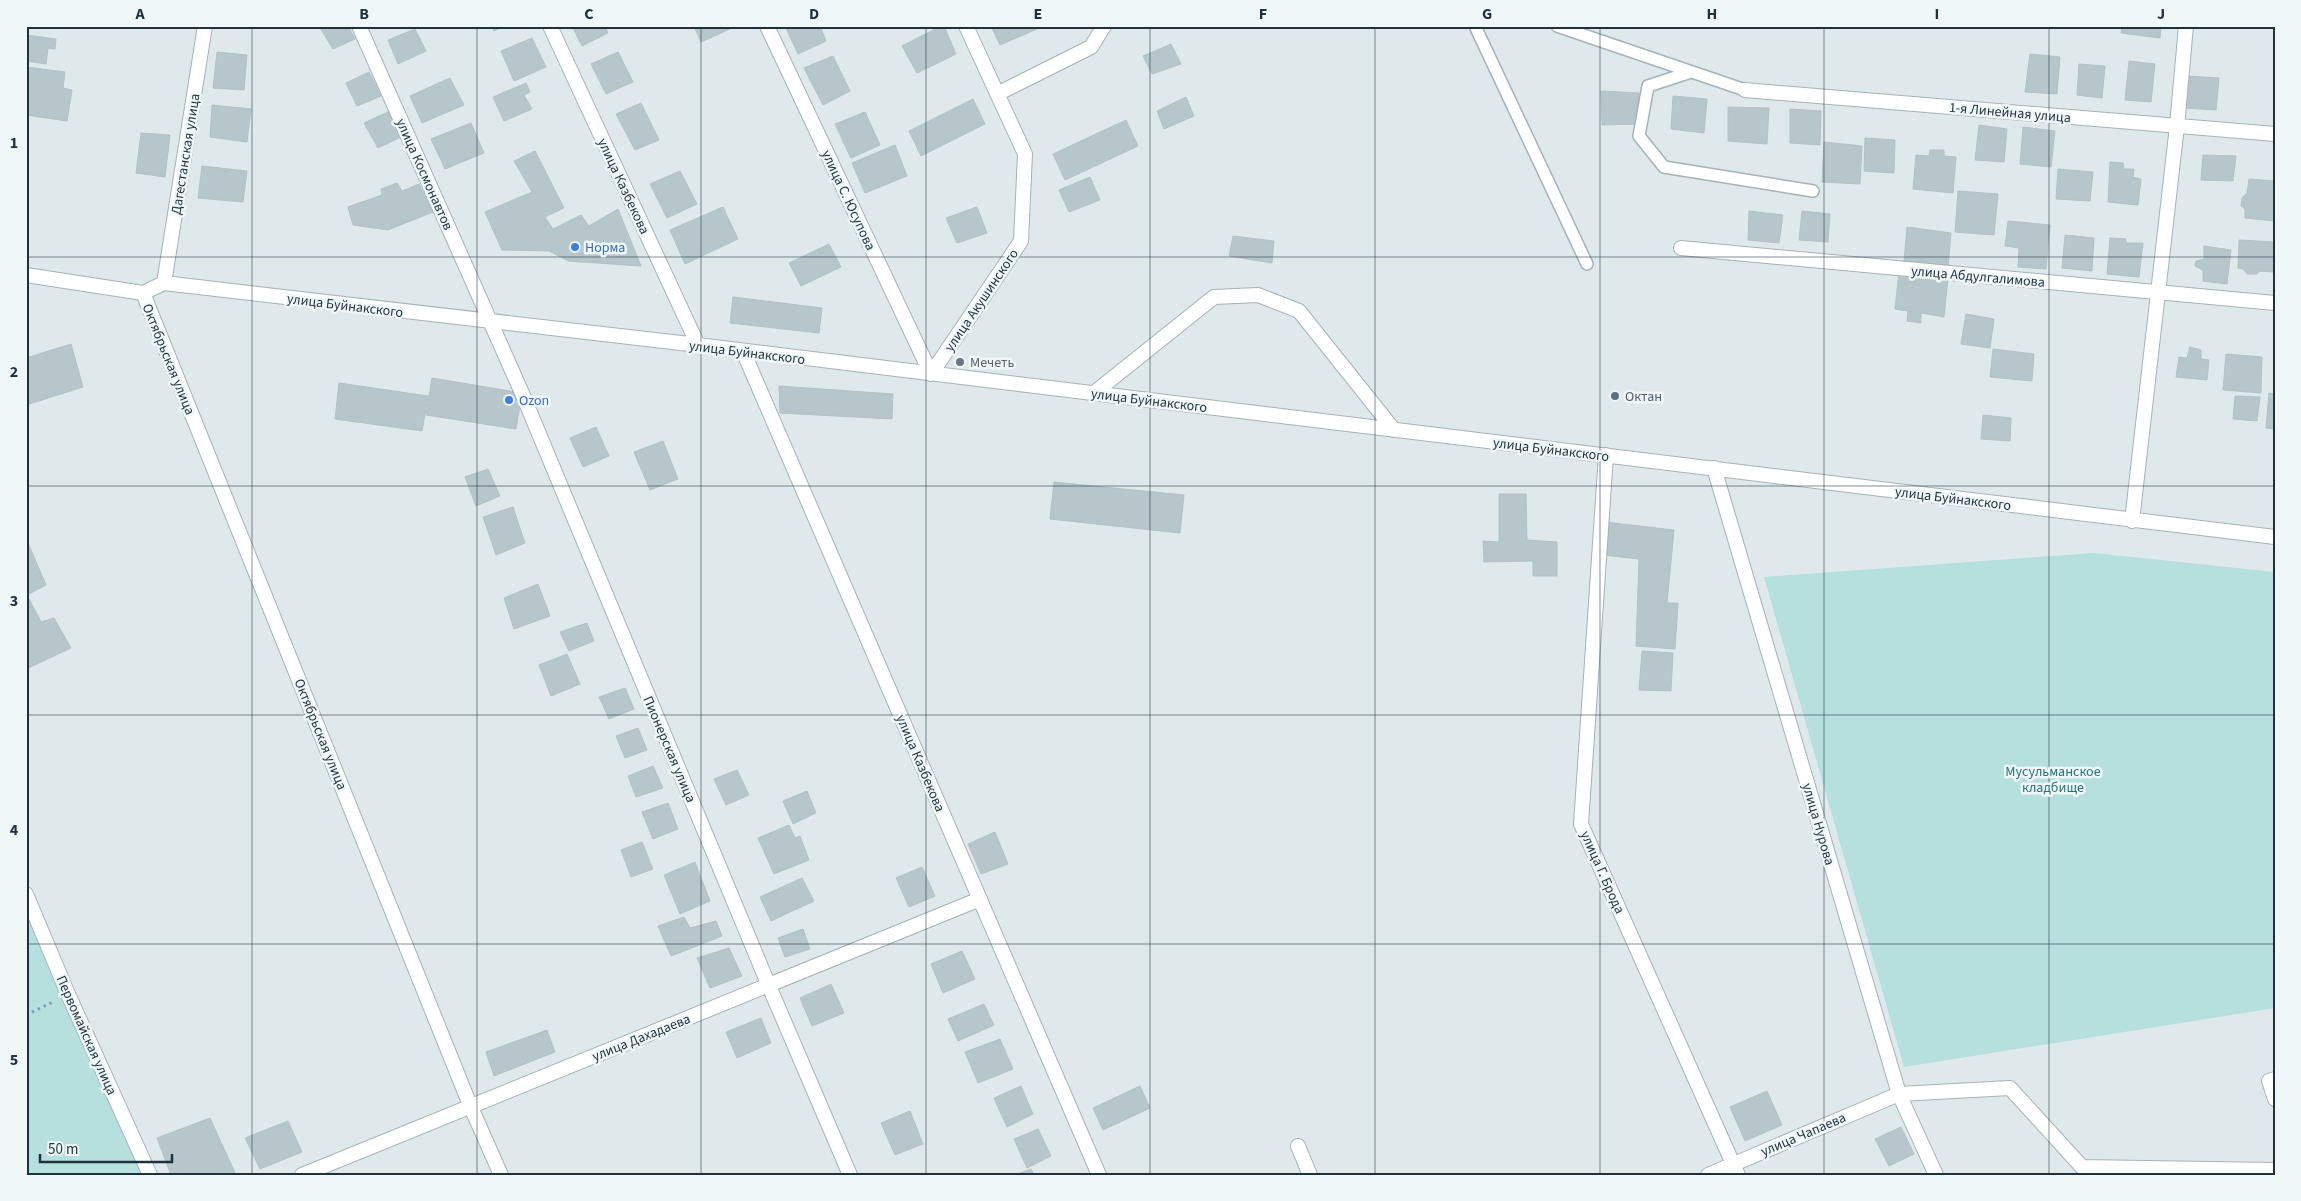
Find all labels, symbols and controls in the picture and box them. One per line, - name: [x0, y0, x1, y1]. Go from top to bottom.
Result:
- text: A: [134, 3, 145, 25]
- text: B: [359, 3, 369, 25]
- text: C: [584, 3, 594, 25]
- text: D: [809, 3, 819, 25]
- text: E: [1034, 3, 1042, 25]
- text: F: [1259, 3, 1267, 25]
- text: G: [1482, 3, 1492, 25]
- text: H: [1707, 3, 1717, 25]
- text: I: [1935, 3, 1939, 25]
- text: J: [2157, 3, 2165, 25]
- street label: Дагестанская улица: [167, 92, 205, 216]
- street label: 1-я Линейная улица: [1948, 98, 2072, 128]
- street label: улица Космонавтов: [390, 115, 458, 234]
- text: 1: [10, 132, 18, 154]
- street label: улица Казбекова: [592, 135, 654, 238]
- street label: улица С. Юсупова: [816, 147, 880, 254]
- place label: Норма: [585, 238, 625, 258]
- marker: Норма: [569, 241, 581, 253]
- street label: улица Акушинского: [940, 245, 1024, 356]
- street label: улица Абдулгалимова: [1910, 261, 2046, 293]
- street label: улица Буйнакского: [286, 289, 404, 323]
- street label: Октябрьская улица: [137, 301, 200, 418]
- street label: улица Буйнакского: [688, 336, 806, 370]
- place label: Мечеть: [970, 353, 1015, 373]
- marker: Мечеть: [954, 356, 966, 368]
- text: 2: [10, 361, 18, 383]
- street label: улица Буйнакского: [1090, 384, 1208, 418]
- place label: Октан: [1625, 387, 1662, 407]
- marker: Октан: [1609, 390, 1621, 402]
- place label: Ozon: [519, 391, 549, 411]
- marker: Ozon: [503, 394, 515, 406]
- street label: улица Буйнакского: [1492, 433, 1610, 467]
- street label: улица Буйнакского: [1894, 482, 2012, 516]
- text: 3: [10, 590, 18, 612]
- street label: Октябрьская улица: [289, 676, 352, 793]
- street label: Пионерская улица: [638, 693, 701, 806]
- street label: улица Казбекова: [891, 712, 950, 815]
- park label: Мусульманское кладбище: [2005, 762, 2101, 798]
- street label: улица Нурова: [1797, 781, 1839, 868]
- text: 4: [10, 819, 19, 841]
- street label: улица Г. Брода: [1575, 828, 1629, 917]
- street label: Первомайская улица: [51, 972, 122, 1098]
- street label: улица Дахадаева: [589, 1009, 694, 1067]
- text: 5: [10, 1049, 18, 1071]
- street label: улица Чапаева: [1758, 1108, 1849, 1162]
- scale bar: [40, 1131, 172, 1163]
- text: 50 m: [48, 1139, 78, 1160]

